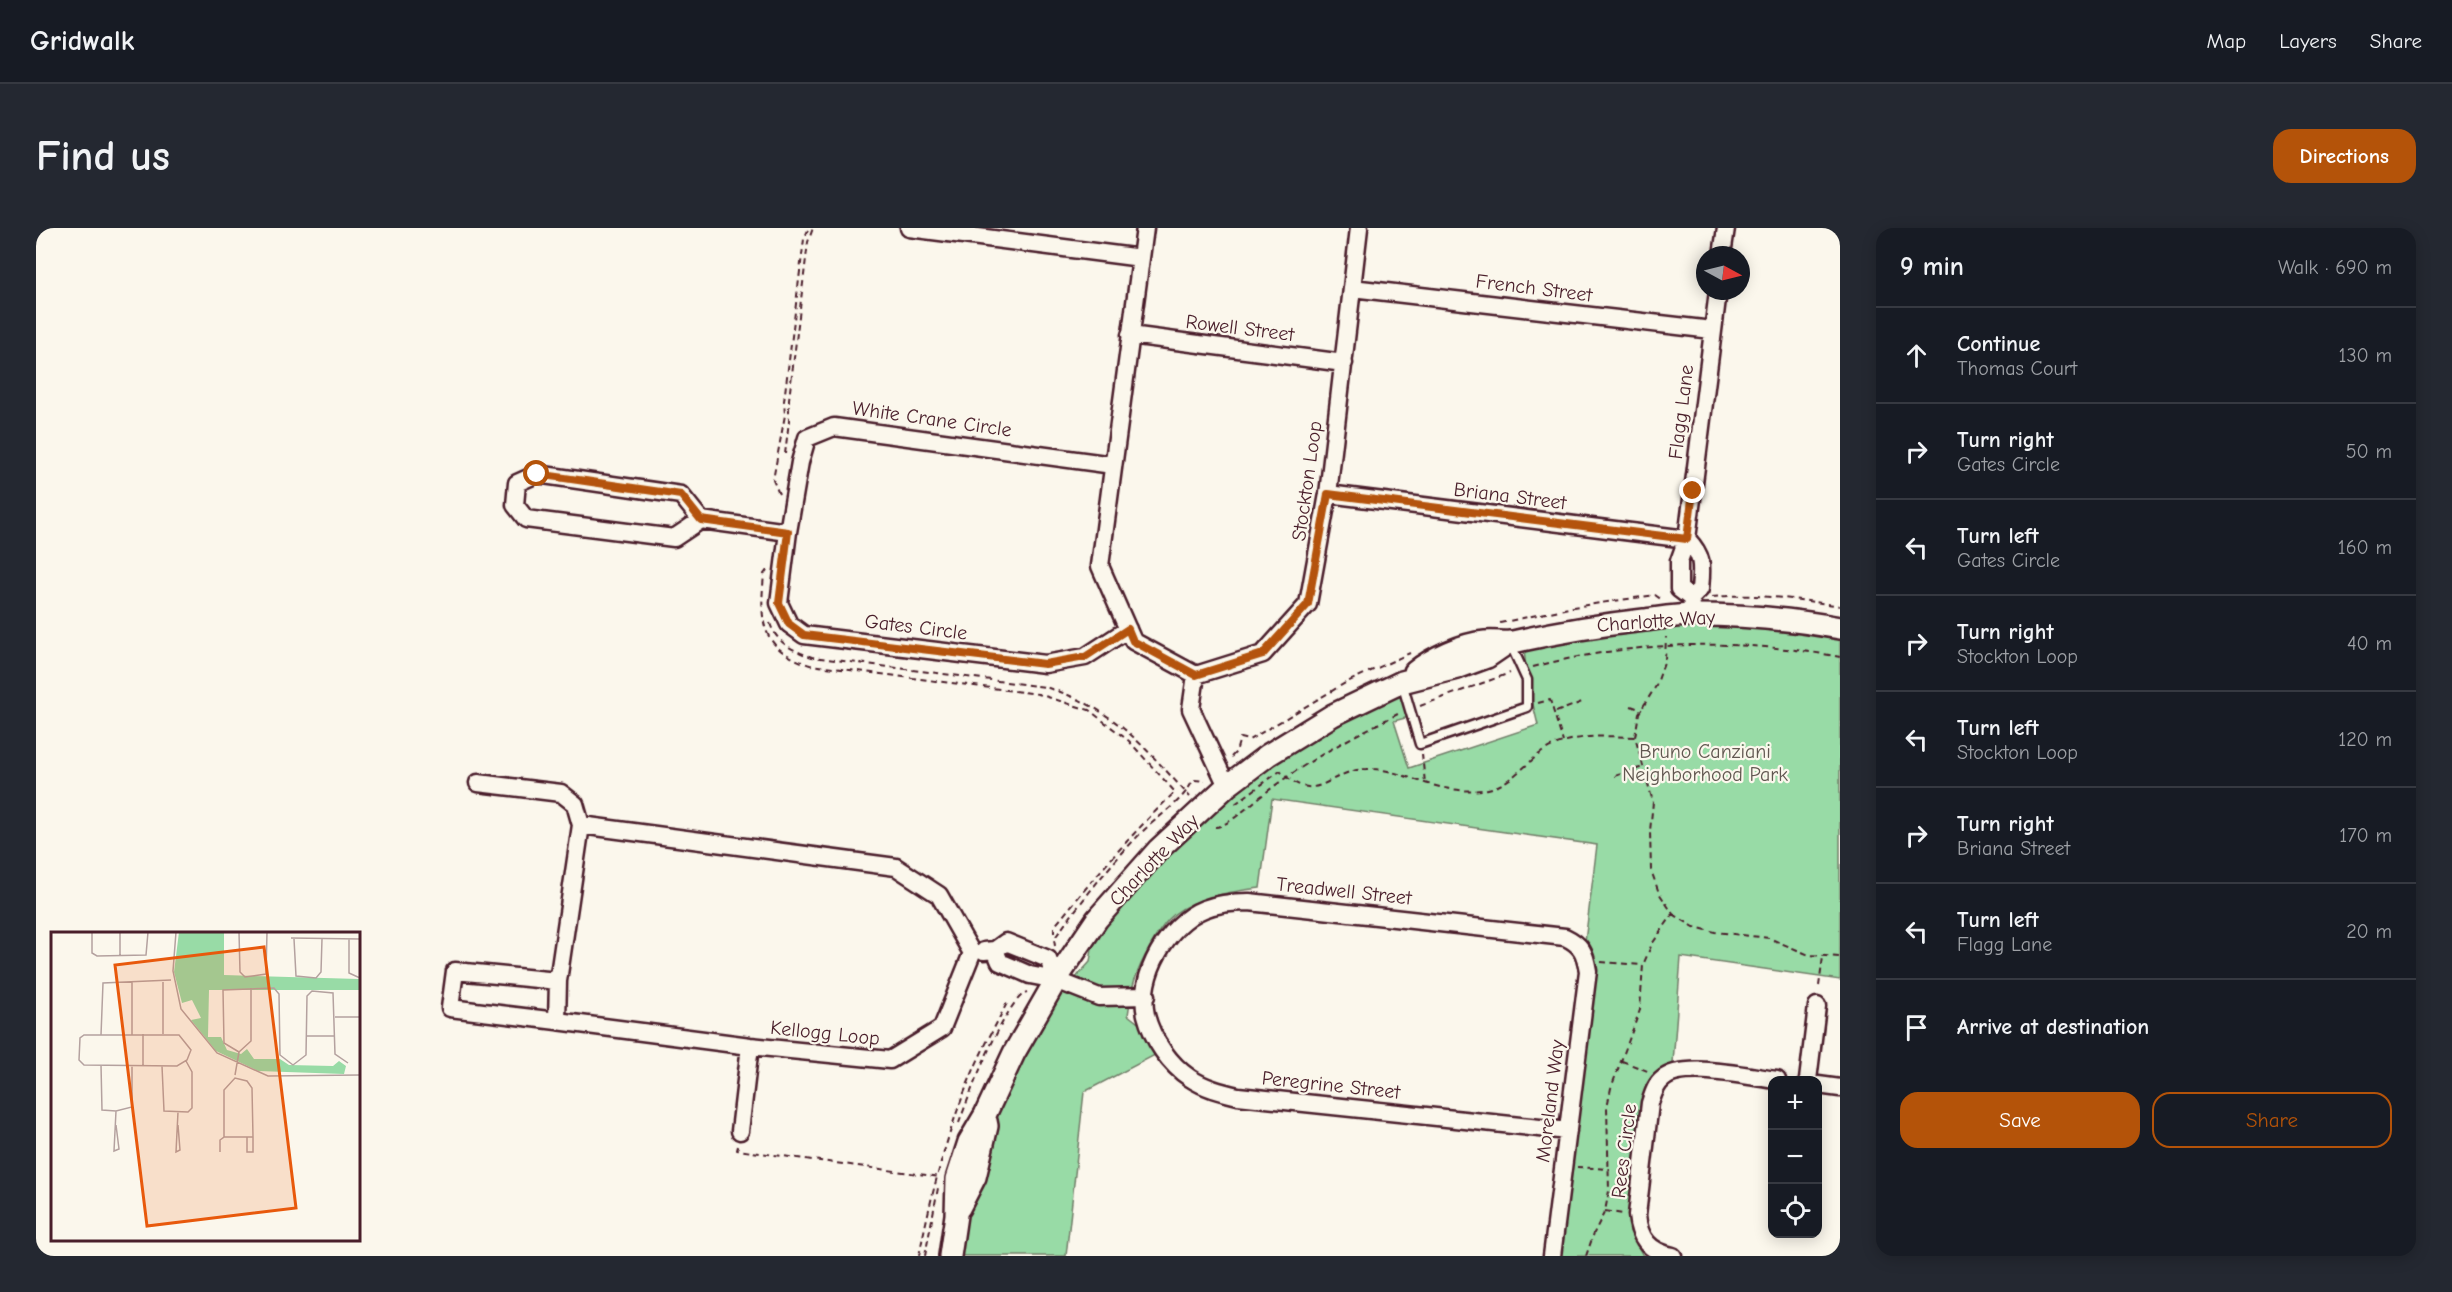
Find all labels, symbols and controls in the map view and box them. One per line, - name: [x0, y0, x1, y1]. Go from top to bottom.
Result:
- text: Gridwalk: [30, 25, 134, 57]
- text: Map: [2207, 29, 2246, 53]
- text: Layers: [2279, 29, 2337, 53]
- text: Share: [2370, 29, 2422, 53]
- button: Directions: [2273, 129, 2416, 183]
- text: Find us: [36, 132, 170, 181]
- north arrow: [1696, 246, 1750, 300]
- text: 9 min: [1900, 252, 1964, 282]
- text: Walk · 690 m: [2278, 256, 2392, 279]
- street label: French Street: [1474, 269, 1595, 307]
- street label: Rowell Street: [1184, 310, 1297, 346]
- text: Continue: [1957, 331, 2040, 357]
- icon: ahead: [1900, 339, 1933, 372]
- text: 130 m: [2339, 344, 2392, 367]
- text: Thomas Court: [1957, 357, 2077, 380]
- street label: Flagg Lane: [1664, 363, 1698, 461]
- street label: White Crane Circle: [851, 396, 1013, 442]
- street label: Stockton Loop: [1287, 419, 1327, 543]
- text: Turn right: [1957, 427, 2054, 453]
- icon: right: [1900, 435, 1933, 468]
- text: 50 m: [2346, 440, 2392, 463]
- text: Gates Circle: [1957, 453, 2060, 476]
- route start: [523, 460, 549, 486]
- route end: [1679, 477, 1705, 503]
- street label: Briana Street: [1452, 478, 1569, 514]
- text: Turn left: [1957, 523, 2039, 549]
- icon: left: [1900, 531, 1933, 564]
- text: 160 m: [2338, 536, 2392, 559]
- text: Gates Circle: [1957, 549, 2060, 572]
- street label: Charlotte Way: [1596, 605, 1716, 637]
- street label: Gates Circle: [863, 609, 969, 645]
- text: Turn right: [1957, 619, 2054, 645]
- icon: right: [1900, 627, 1933, 660]
- text: 40 m: [2347, 632, 2392, 655]
- text: Stockton Loop: [1957, 645, 2078, 668]
- text: Turn left: [1957, 715, 2039, 741]
- icon: left: [1900, 723, 1933, 756]
- text: 120 m: [2338, 728, 2392, 751]
- park label: Bruno Canziani Neighborhood Park: [1622, 740, 1788, 786]
- text: Stockton Loop: [1957, 741, 2078, 764]
- street label: Charlotte Way: [1104, 809, 1204, 911]
- text: Turn right: [1957, 811, 2054, 837]
- icon: right: [1900, 819, 1933, 852]
- text: 170 m: [2339, 824, 2392, 847]
- text: Briana Street: [1957, 837, 2070, 860]
- street label: Treadwell Street: [1275, 872, 1414, 910]
- text: Turn left: [1957, 907, 2039, 933]
- icon: left: [1900, 915, 1933, 948]
- text: 20 m: [2346, 920, 2392, 943]
- inset map: [51, 932, 360, 1241]
- text: Flagg Lane: [1957, 933, 2052, 956]
- icon: arrive: [1900, 1011, 1933, 1044]
- text: Arrive at destination: [1957, 1014, 2149, 1040]
- street label: Kellogg Loop: [769, 1016, 881, 1050]
- street label: Moreland Way: [1531, 1038, 1569, 1164]
- street label: Peregrine Street: [1261, 1066, 1403, 1104]
- map controls: [1768, 1076, 1822, 1238]
- button: +: [1768, 1076, 1822, 1130]
- button: Save: [1900, 1092, 2140, 1148]
- button: Share: [2152, 1092, 2392, 1148]
- street label: Rees Circle: [1607, 1102, 1641, 1200]
- button: −: [1768, 1130, 1822, 1184]
- button: locate: [1768, 1184, 1822, 1238]

